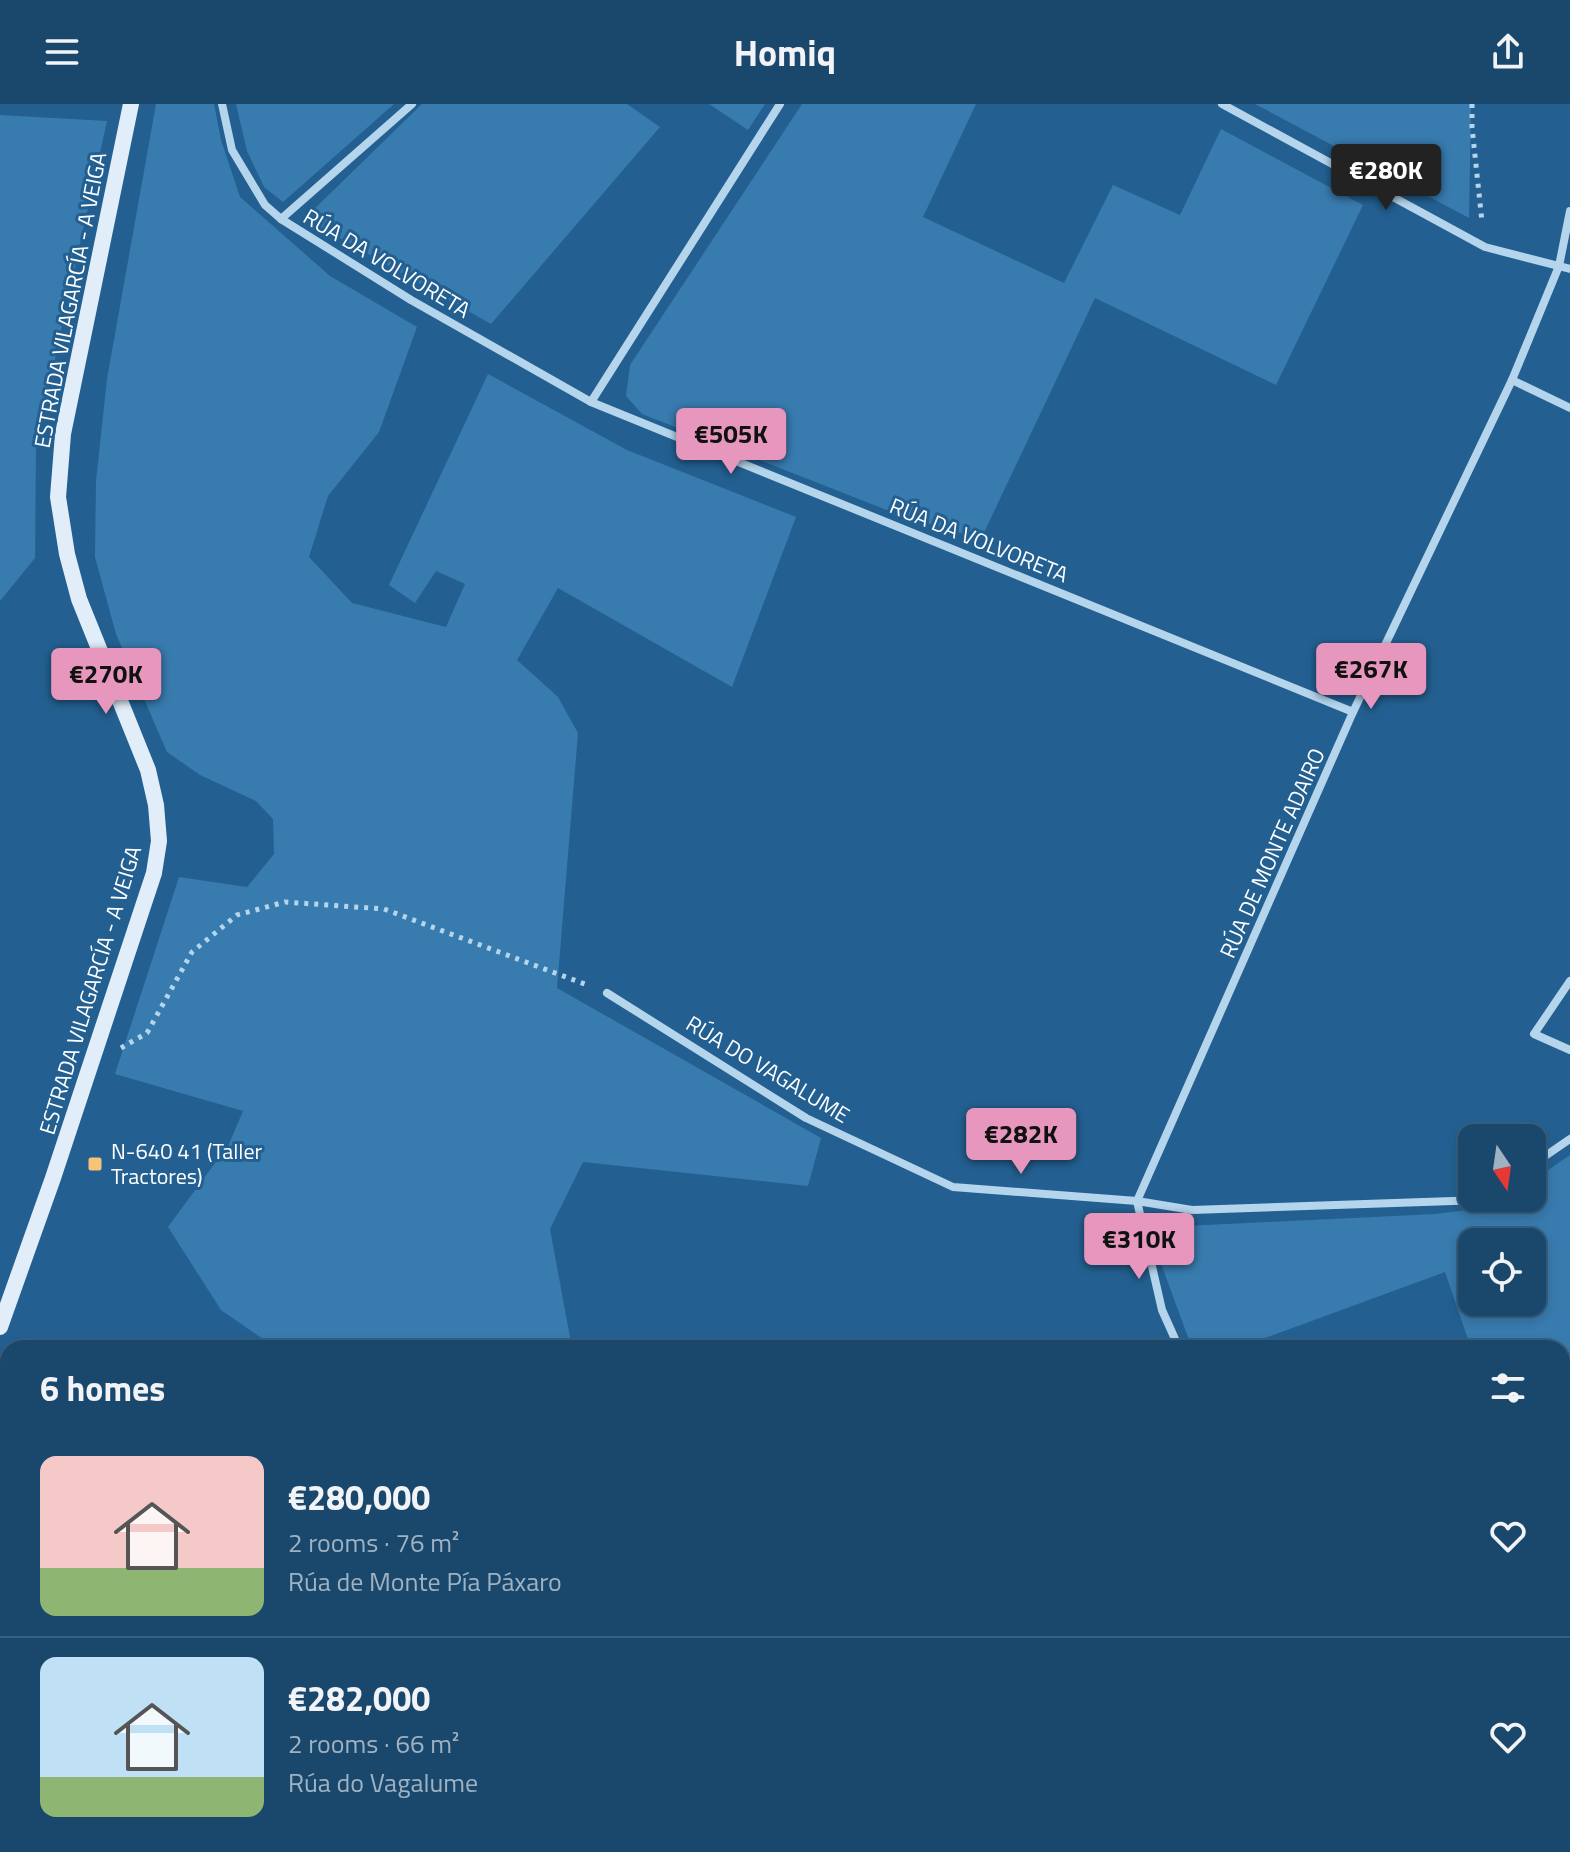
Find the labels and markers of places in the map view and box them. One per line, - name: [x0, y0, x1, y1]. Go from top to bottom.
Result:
- pin: €280K: [1330, 144, 1442, 212]
- pin: €505K: [675, 408, 787, 476]
- pin: €267K: [1315, 643, 1427, 711]
- pin: €270K: [50, 648, 162, 716]
- pin: €282K: [965, 1108, 1077, 1176]
- place label: N-640 41 (Taller Tractores): [111, 1134, 263, 1193]
- marker: N-640 41 (Taller Tractores): [86, 1155, 104, 1173]
- pin: €310K: [1083, 1213, 1195, 1281]

